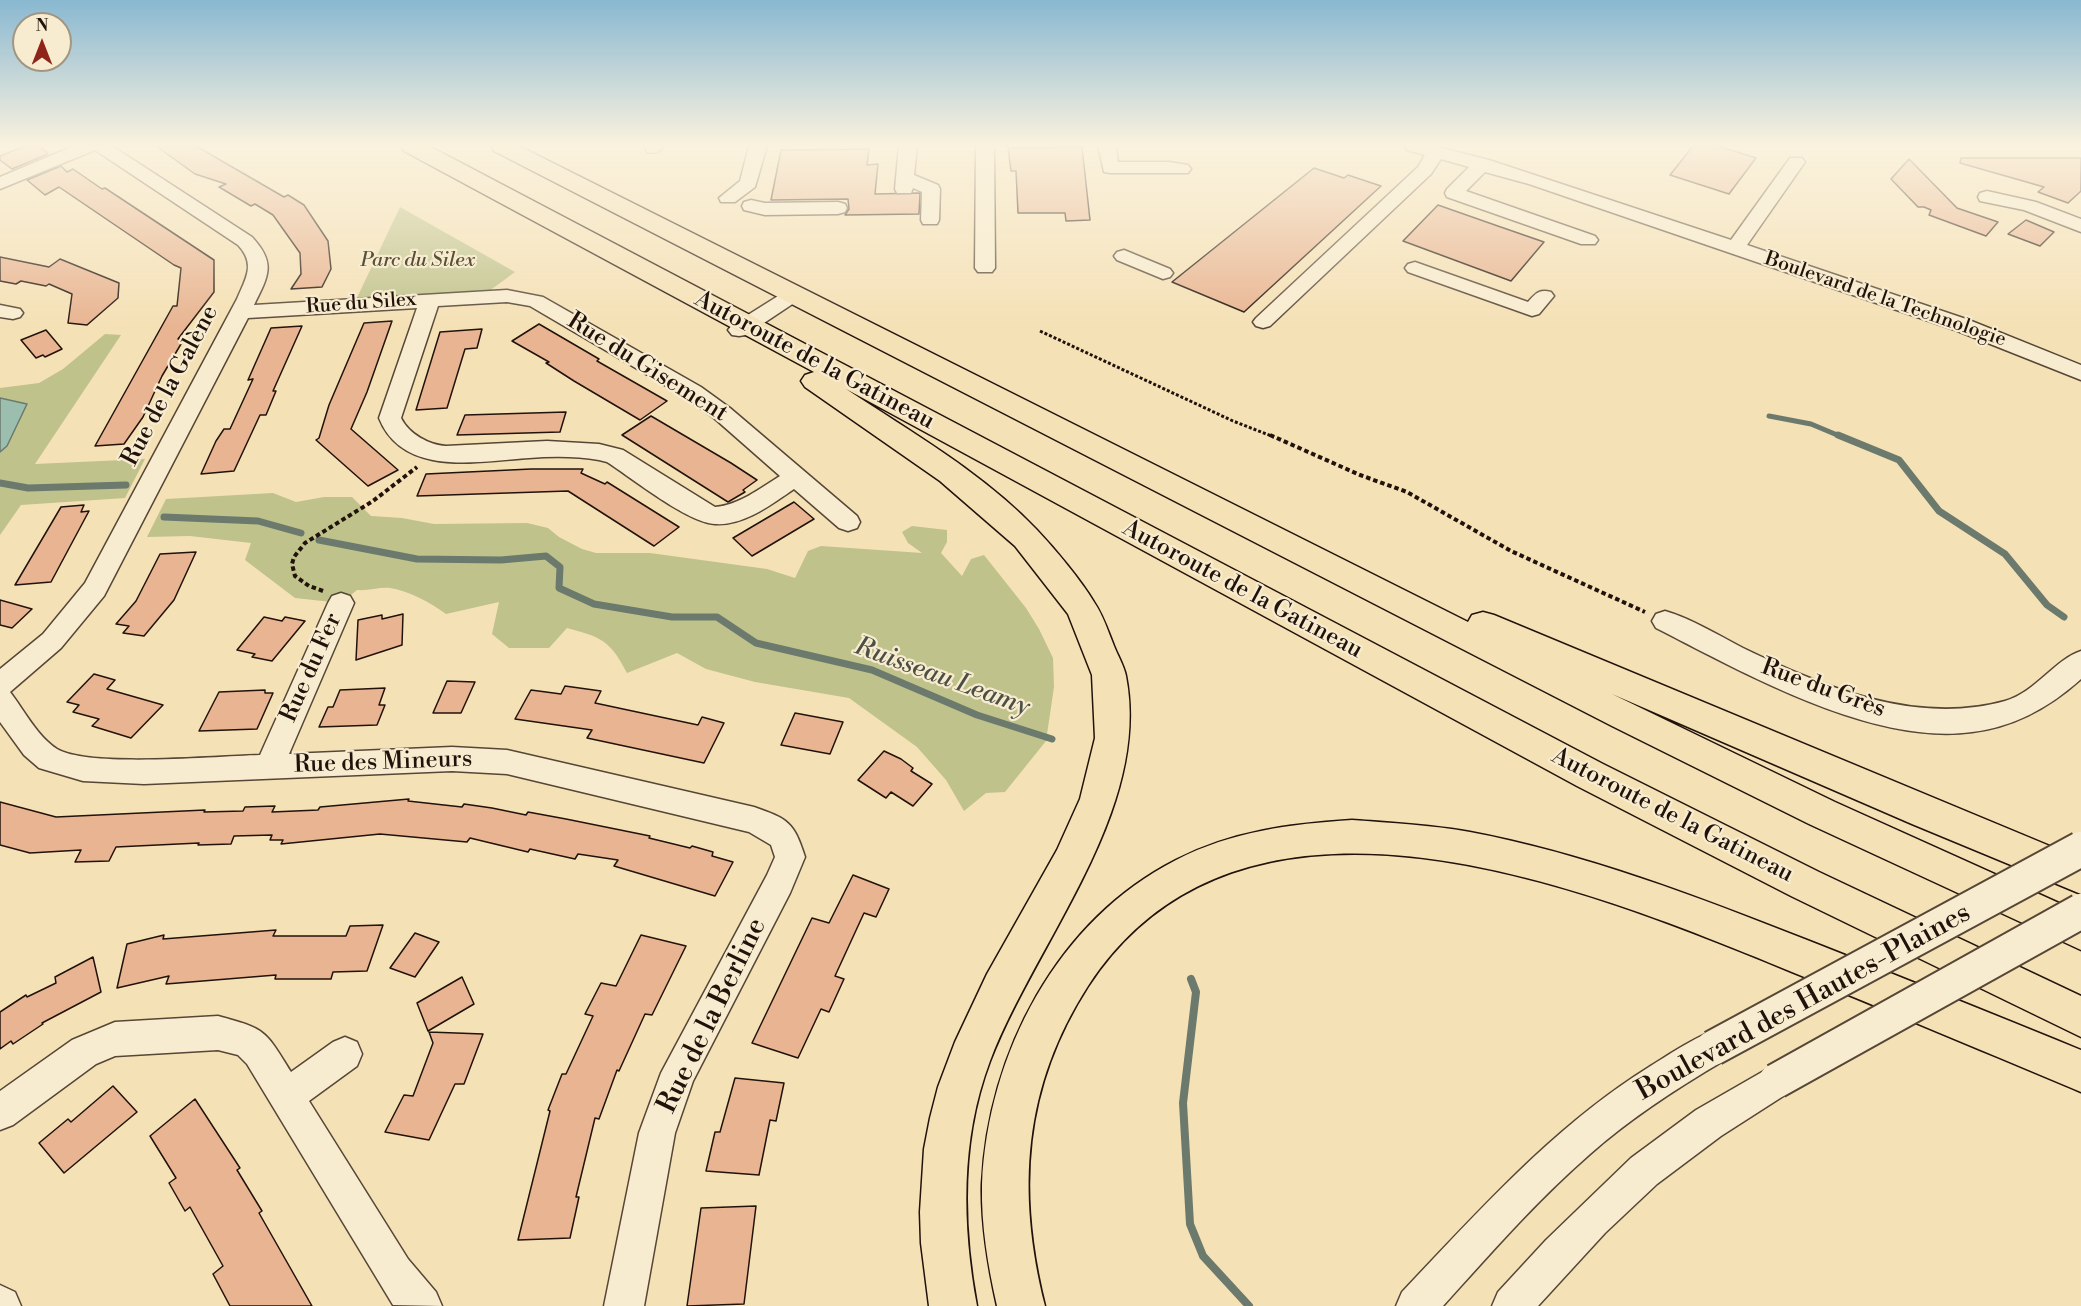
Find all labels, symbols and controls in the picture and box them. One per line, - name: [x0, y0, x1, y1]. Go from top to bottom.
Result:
- north arrow: [12, 12, 72, 72]
- text: N: [36, 16, 48, 36]
- street label: Boulevard de la Technologie: [1761, 247, 2009, 353]
- park label: Parc du Silex: [360, 249, 476, 273]
- street label: Autoroute de la Gatineau: [689, 285, 939, 437]
- street label: Rue du Silex: [305, 288, 417, 320]
- street label: Rue de la Galène: [117, 301, 225, 471]
- street label: Rue du Gisement: [561, 307, 733, 429]
- street label: Autoroute de la Gatineau: [1117, 514, 1367, 666]
- street label: Rue du Fer: [275, 609, 349, 727]
- water label: Ruisseau Leamy: [850, 632, 1034, 724]
- street label: Rue du Grès: [1757, 653, 1889, 725]
- street label: Autoroute de la Gatineau: [1546, 742, 1798, 890]
- street label: Rue des Mineurs: [293, 745, 473, 781]
- street label: Boulevard des Hautes-Plaines: [1631, 897, 1977, 1109]
- street label: Rue de la Berline: [651, 913, 775, 1119]

